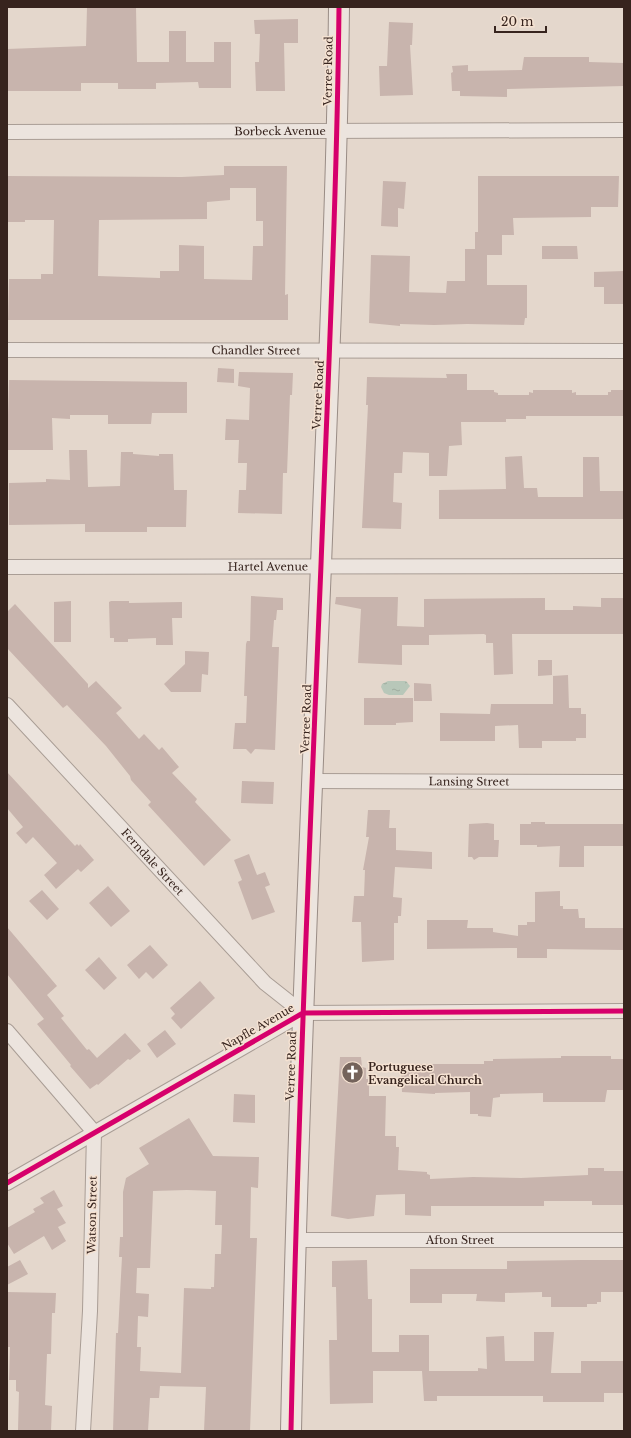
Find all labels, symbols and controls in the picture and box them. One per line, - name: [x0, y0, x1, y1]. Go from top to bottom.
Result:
- scale bar: [495, 8, 546, 34]
- text: 20 m: [501, 14, 533, 29]
- street label: Verree Road: [320, 36, 336, 107]
- street label: Borbeck Avenue: [234, 124, 326, 138]
- street label: Chandler Street: [212, 343, 301, 357]
- street label: Verree Road: [309, 359, 327, 431]
- street label: Hartel Avenue: [228, 560, 308, 574]
- street label: Verree Road: [298, 684, 314, 755]
- street label: Lansing Street: [429, 774, 510, 789]
- street label: Ferndale Street: [118, 826, 187, 899]
- street label: Napfle Avenue: [219, 1001, 297, 1053]
- street label: Verree Road: [283, 1031, 299, 1102]
- church icon: Portuguese Evangelical Church: [339, 1060, 365, 1086]
- place label: Portuguese Evangelical Church: [368, 1060, 482, 1087]
- street label: Watson Street: [84, 1175, 100, 1255]
- street label: Afton Street: [425, 1233, 495, 1247]

